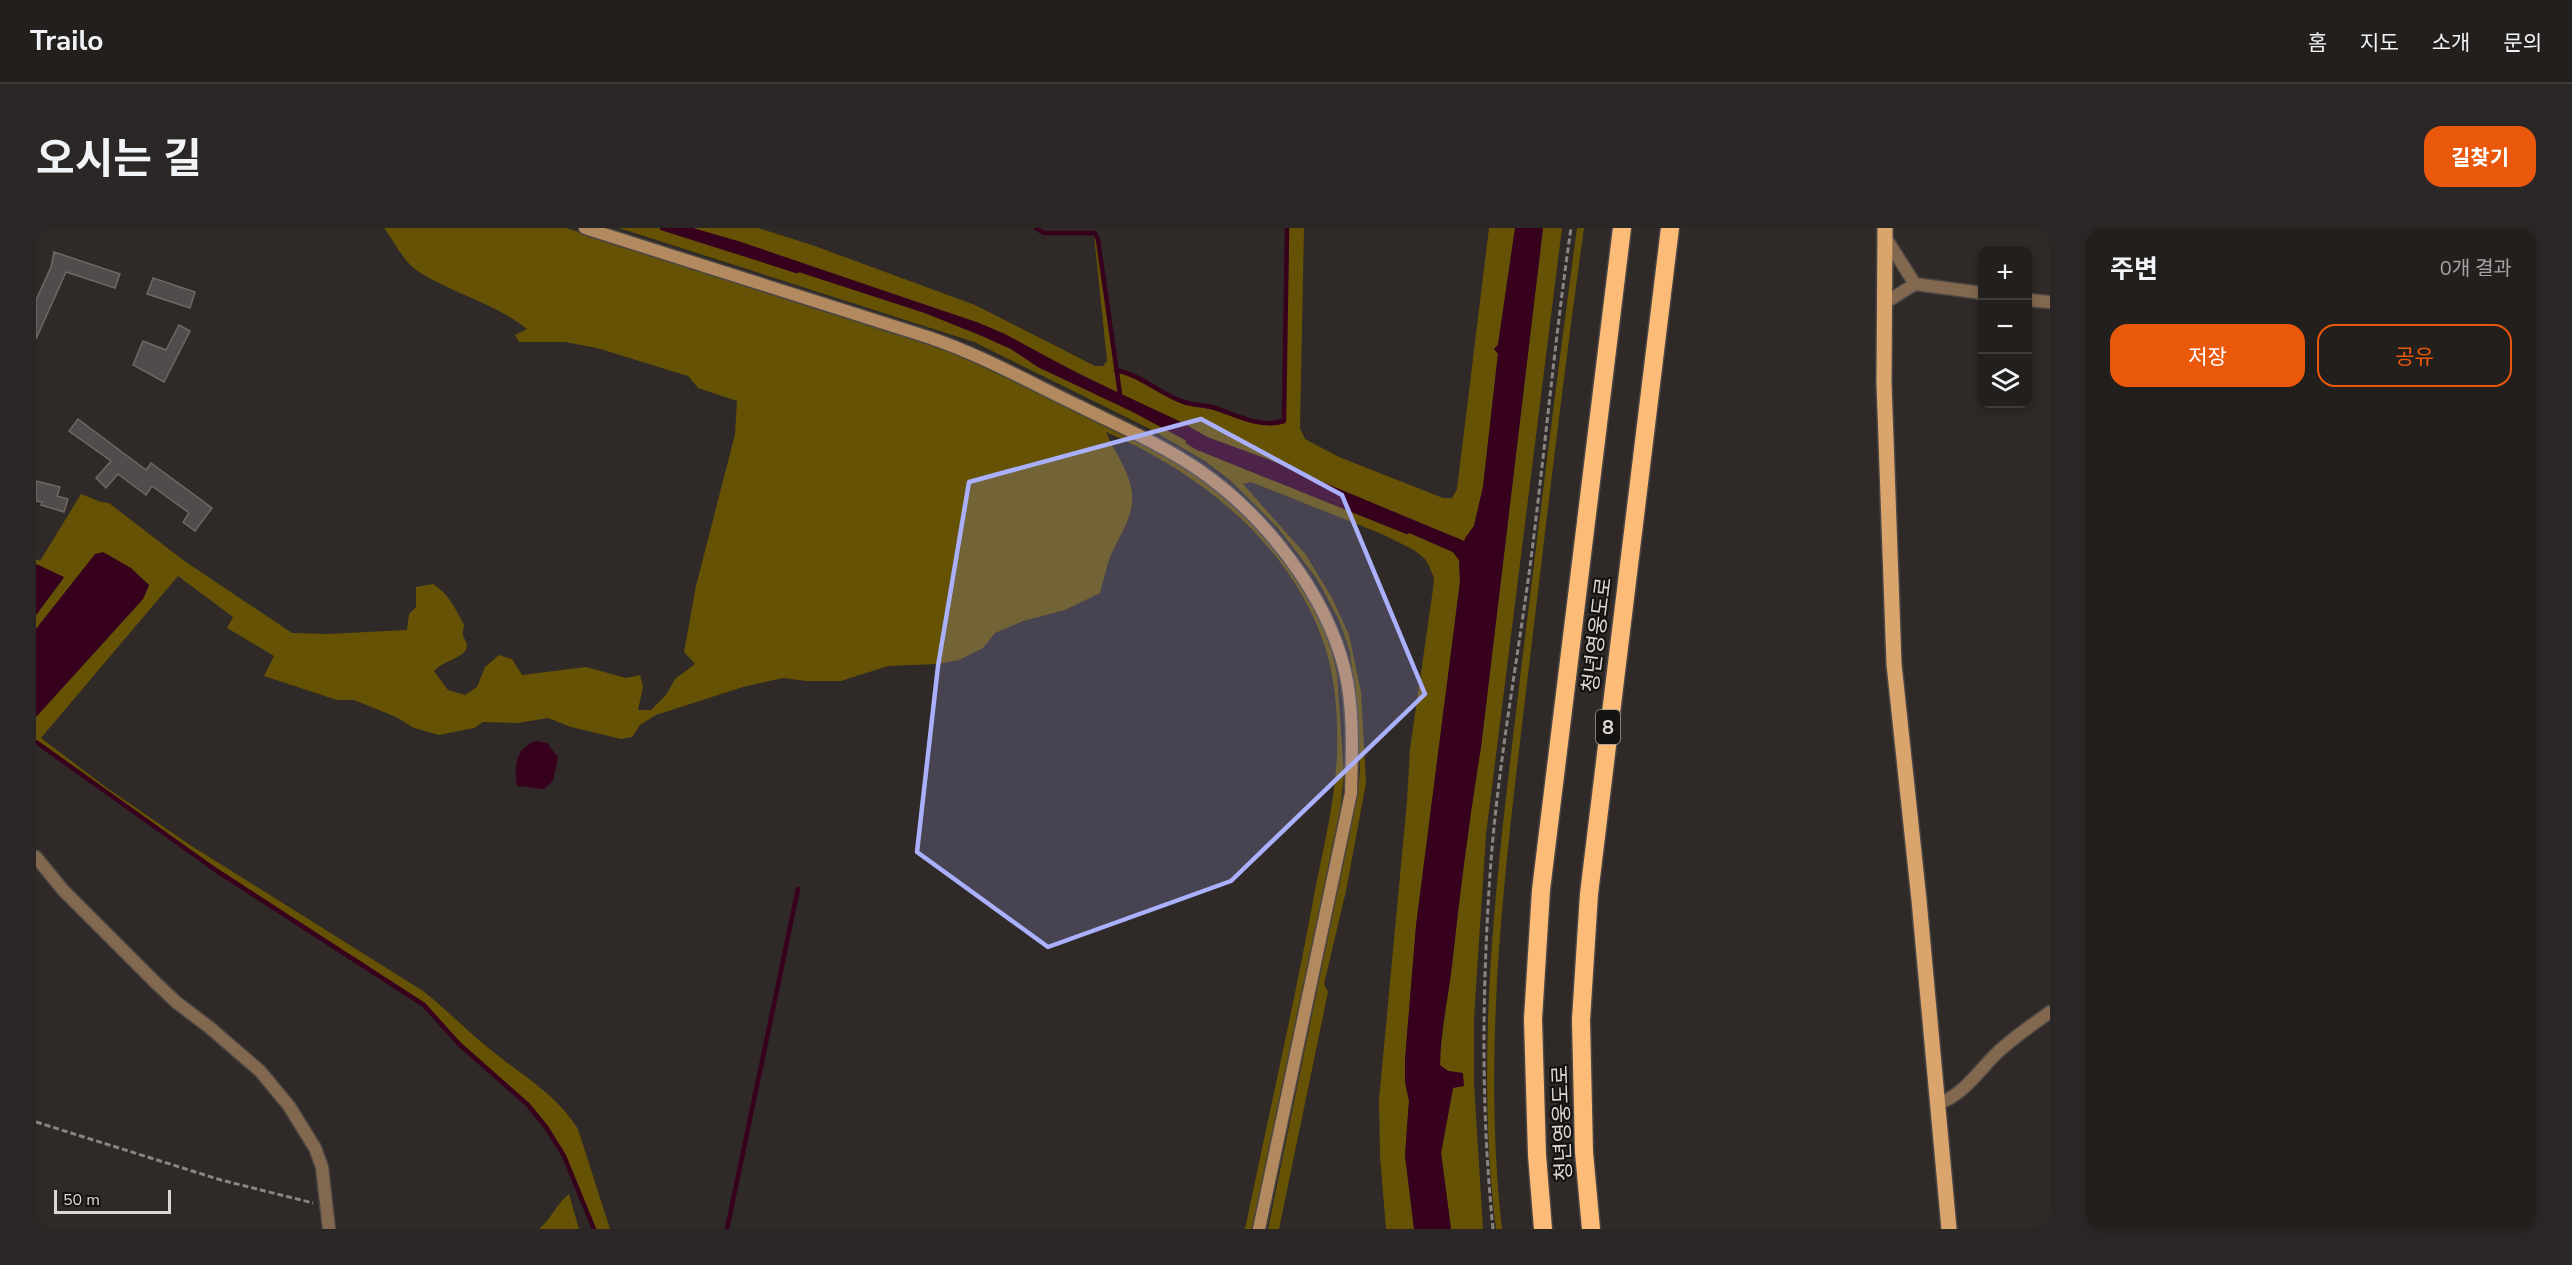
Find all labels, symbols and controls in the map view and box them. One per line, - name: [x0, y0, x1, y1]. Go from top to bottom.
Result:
- text: Trailo: [30, 22, 103, 60]
- text: 홈: [2308, 29, 2327, 57]
- text: 지도: [2360, 29, 2399, 57]
- text: 소개: [2432, 29, 2470, 57]
- text: 문의: [2503, 29, 2542, 57]
- button: 길찾기: [2424, 126, 2536, 187]
- text: 오시는 길: [36, 131, 202, 188]
- map controls: [1978, 246, 2032, 408]
- button: +: [1978, 246, 2032, 300]
- text: 주변: [2110, 252, 2158, 287]
- text: 0개 결과: [2440, 255, 2512, 282]
- button: −: [1978, 300, 2032, 354]
- button: 저장: [2110, 324, 2305, 387]
- button: 공유: [2317, 324, 2512, 387]
- button: layers: [1978, 354, 2032, 408]
- street label: 청년영웅도로: [1576, 576, 1618, 694]
- road number: 8: [1596, 710, 1620, 744]
- street label: 청년영웅도로: [1546, 1065, 1578, 1181]
- scale bar: [54, 1187, 171, 1214]
- text: 50 m: [63, 1189, 100, 1211]

